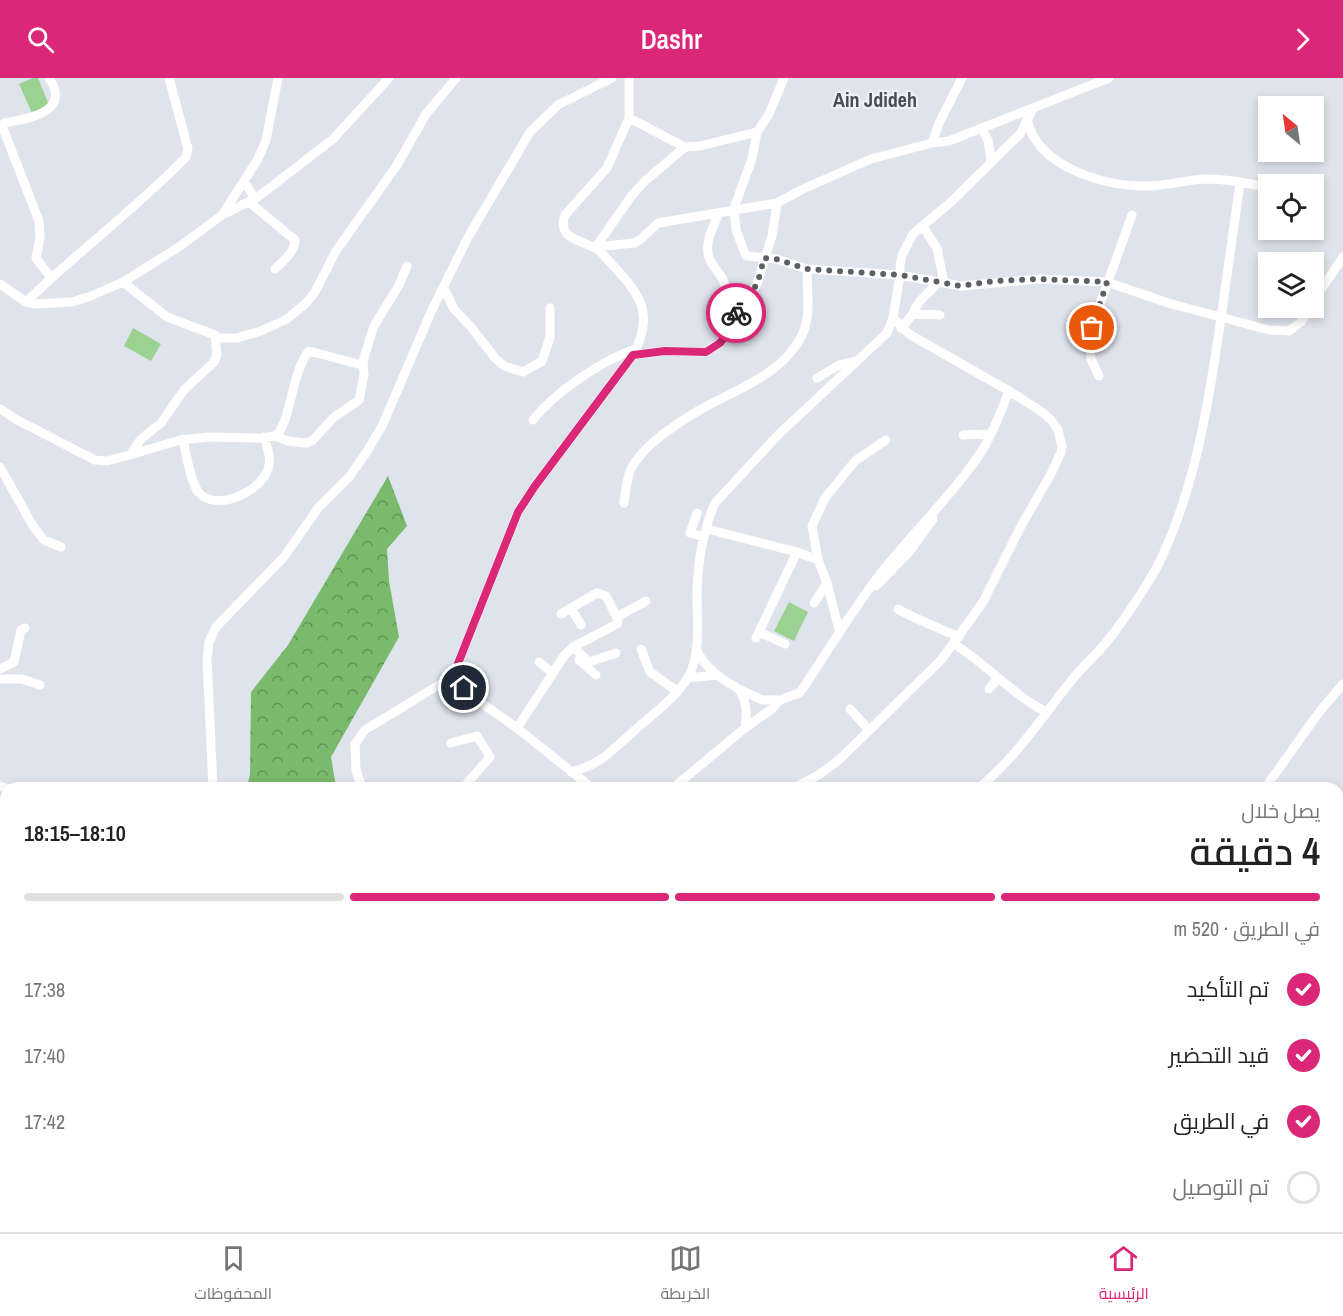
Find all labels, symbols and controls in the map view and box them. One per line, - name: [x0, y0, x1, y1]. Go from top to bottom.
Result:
- text: Dashr: [641, 21, 702, 57]
- icon: search: [24, 23, 57, 56]
- icon: forward: [1286, 23, 1319, 56]
- district label: Ain Jdideh: [833, 86, 917, 113]
- north arrow: [1258, 96, 1324, 162]
- map controls: [1258, 96, 1324, 318]
- button: locate: [1258, 174, 1324, 240]
- button: layers: [1258, 252, 1324, 318]
- courier: [706, 283, 766, 343]
- icon: bike: [720, 297, 753, 330]
- pin: [1066, 302, 1117, 353]
- icon: bag: [1075, 311, 1108, 344]
- pin: [438, 662, 489, 713]
- icon: home: [447, 671, 480, 704]
- text: يصل خلال: [1241, 797, 1320, 824]
- text: 18:10–18:15: [24, 818, 126, 848]
- text: 4 دقيقة: [1189, 825, 1320, 877]
- text: في الطريق · 520 m: [1174, 915, 1320, 942]
- icon: check: [1287, 973, 1320, 1006]
- text: تم التأكيد: [1187, 974, 1269, 1004]
- text: 17:38: [24, 976, 65, 1003]
- icon: check: [1287, 1039, 1320, 1072]
- text: قيد التحضير: [1169, 1040, 1269, 1070]
- text: 17:40: [24, 1042, 65, 1069]
- icon: check: [1287, 1105, 1320, 1138]
- text: في الطريق: [1173, 1106, 1269, 1136]
- text: 17:42: [24, 1108, 65, 1135]
- text: تم التوصيل: [1173, 1172, 1269, 1202]
- tab: المحفوظات: [194, 1242, 272, 1308]
- tab: الخريطة: [660, 1242, 710, 1308]
- tab: الرئيسية: [1099, 1242, 1149, 1308]

